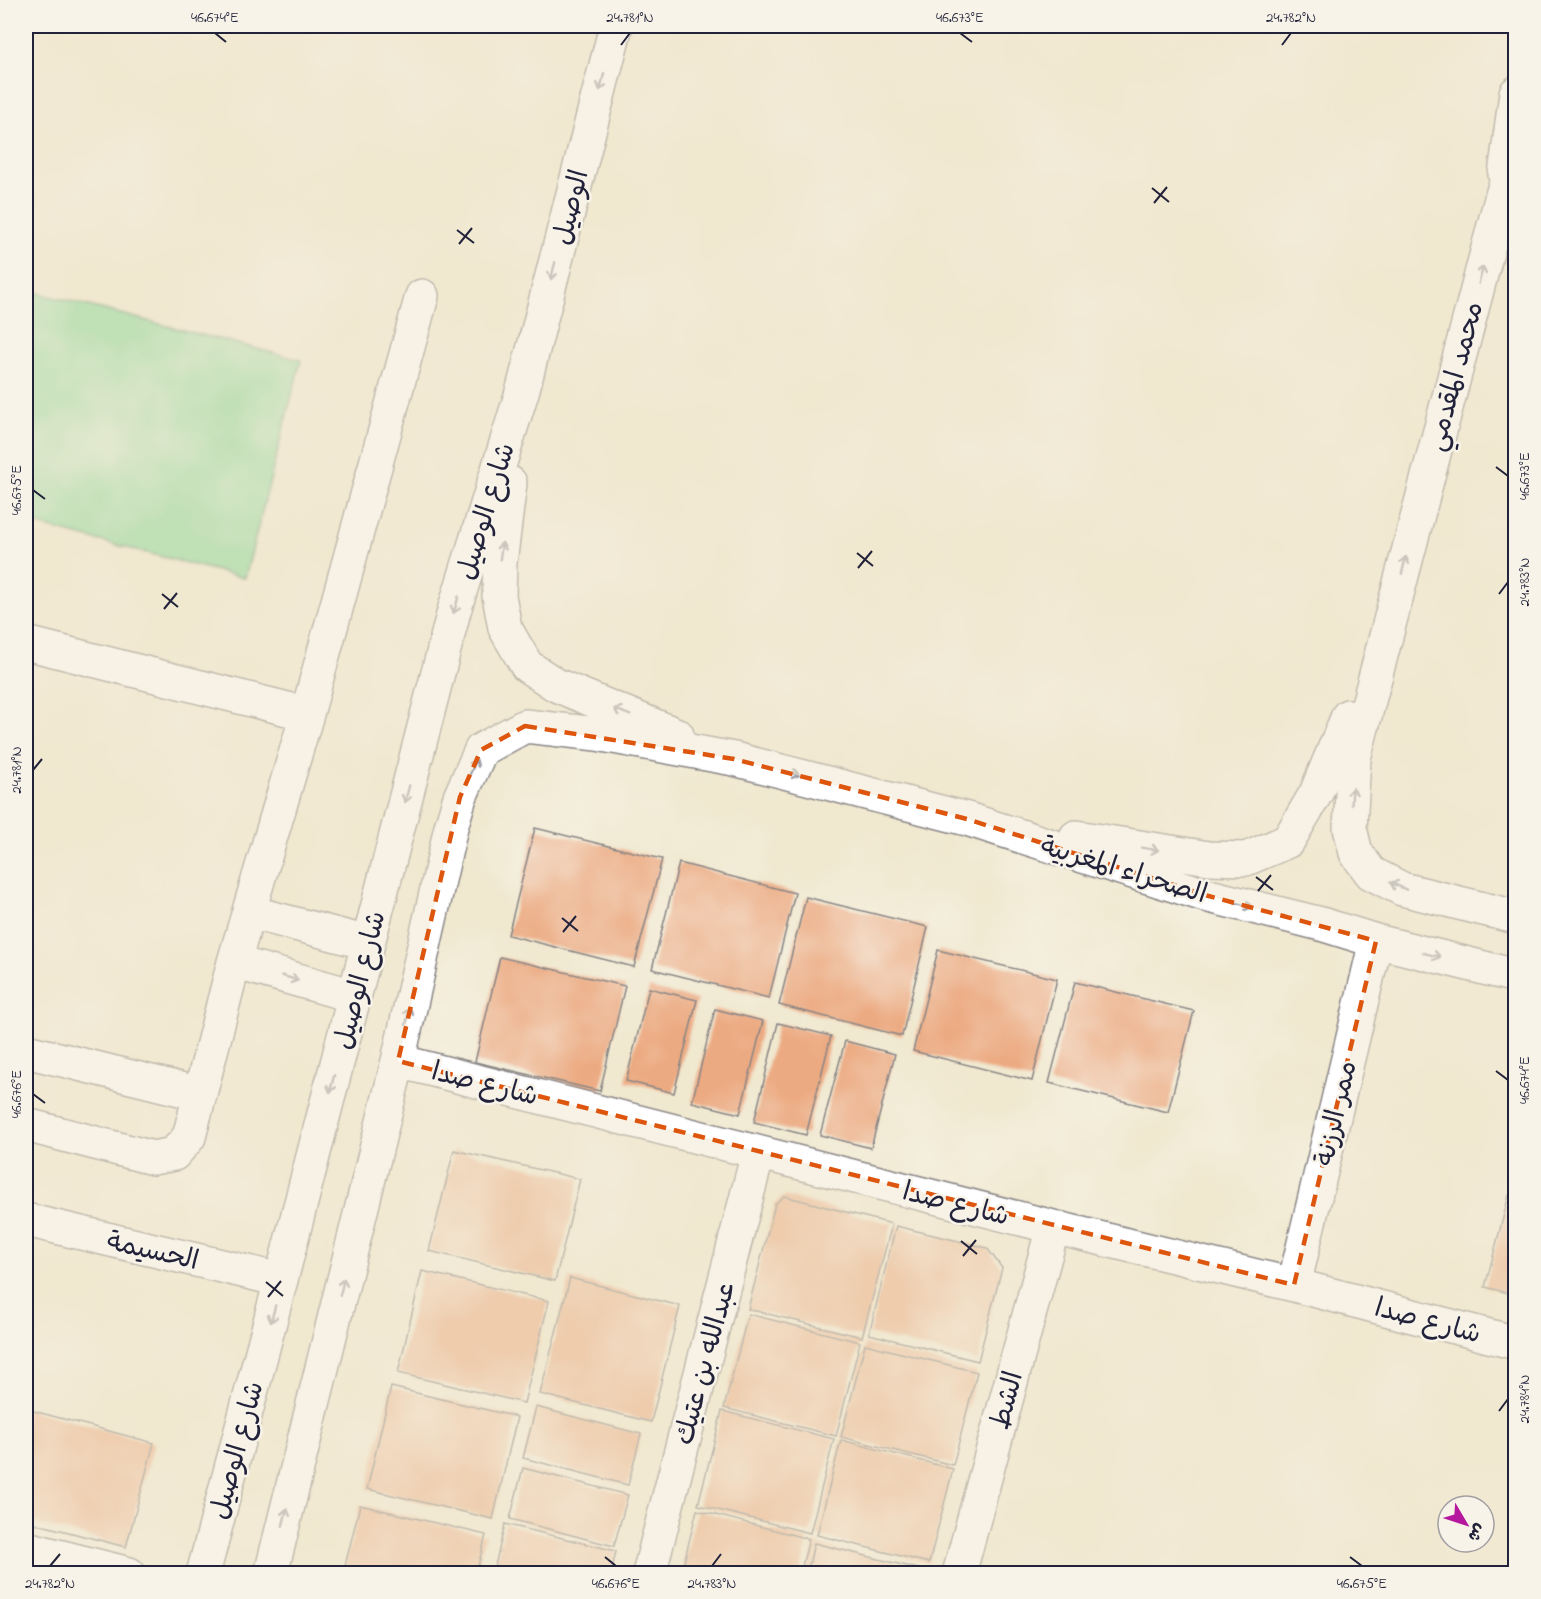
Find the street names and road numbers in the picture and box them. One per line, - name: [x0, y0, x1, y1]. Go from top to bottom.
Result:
- street label: الوصيل: [544, 166, 601, 249]
- street label: محمد المقدمي: [1418, 298, 1496, 456]
- street label: شارع الوصيل: [448, 438, 527, 585]
- street label: الصحراء المغربية: [1035, 828, 1211, 915]
- street label: شارع الوصيل: [325, 907, 397, 1054]
- street label: شارع صدا: [427, 1053, 542, 1117]
- street label: ممر الرزنة: [1306, 1057, 1368, 1170]
- street label: شارع صدا: [898, 1173, 1013, 1237]
- street label: الحسيمة: [103, 1223, 202, 1282]
- street label: عبدالله بن عتيك: [666, 1278, 747, 1450]
- street label: شارع صدا: [1370, 1290, 1485, 1355]
- street label: الشط: [982, 1367, 1035, 1434]
- street label: شارع الوصيل: [201, 1377, 276, 1524]

